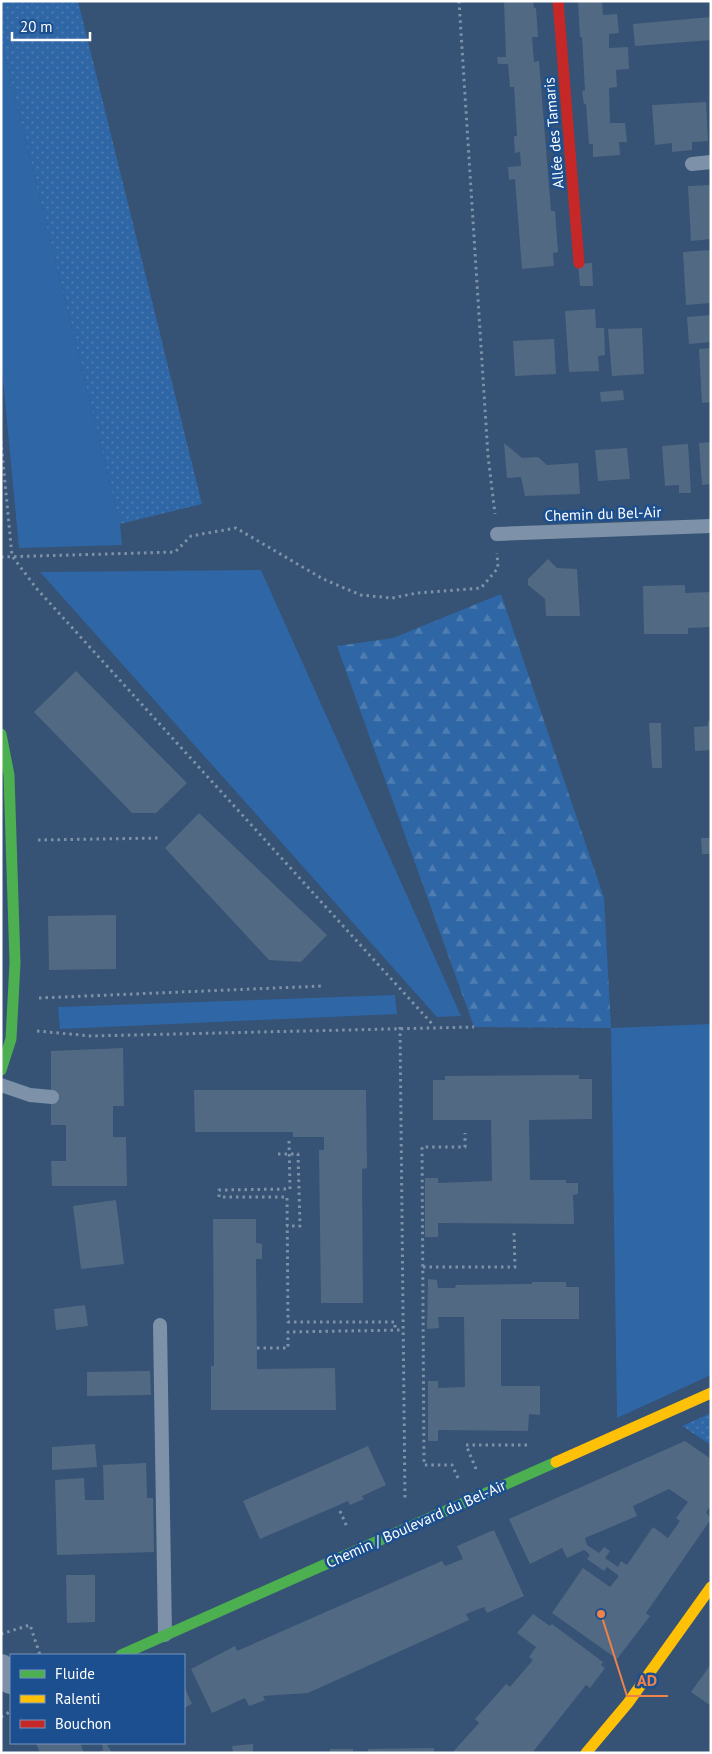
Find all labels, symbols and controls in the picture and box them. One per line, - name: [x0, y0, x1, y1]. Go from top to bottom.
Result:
- scale bar: [12, 10, 90, 42]
- text: 20 m: [20, 17, 53, 36]
- street label: Allée des Tamaris: [539, 77, 568, 189]
- street label: Chemin du Bel-Air: [544, 502, 662, 525]
- street label: Chemin / Boulevard du Bel-Air: [323, 1475, 509, 1572]
- legend: [10, 1654, 185, 1744]
- text: Fluide: [55, 1664, 95, 1683]
- callout: AD: [627, 1665, 668, 1696]
- text: AD: [637, 1670, 657, 1690]
- text: Ralenti: [55, 1689, 101, 1708]
- text: Bouchon: [55, 1714, 111, 1733]

